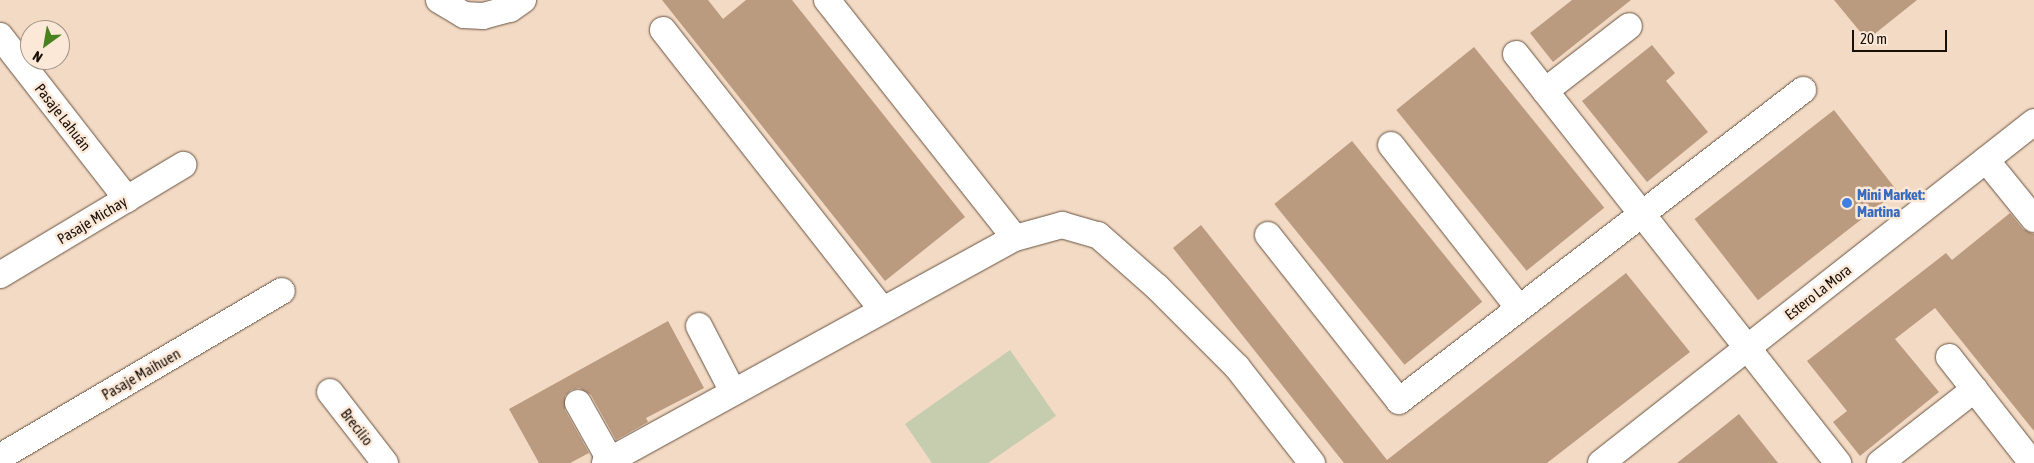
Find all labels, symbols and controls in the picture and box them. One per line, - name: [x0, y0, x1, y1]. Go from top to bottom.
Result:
- north arrow: [20, 20, 70, 70]
- scale bar: [1854, 20, 1949, 52]
- text: 20 m: [1860, 30, 1887, 47]
- text: N: [30, 48, 45, 66]
- street label: Pasaje Lahuán: [31, 80, 95, 154]
- place label: Mini Market: Martina: [1857, 185, 1925, 220]
- street label: Pasaje Michay: [54, 192, 130, 248]
- marker: Mini Market: Martina: [1841, 197, 1853, 209]
- street label: Estero La Mora: [1781, 261, 1855, 323]
- street label: Pasaje Maihuen: [99, 344, 183, 404]
- street label: Brecilio: [337, 405, 377, 449]

